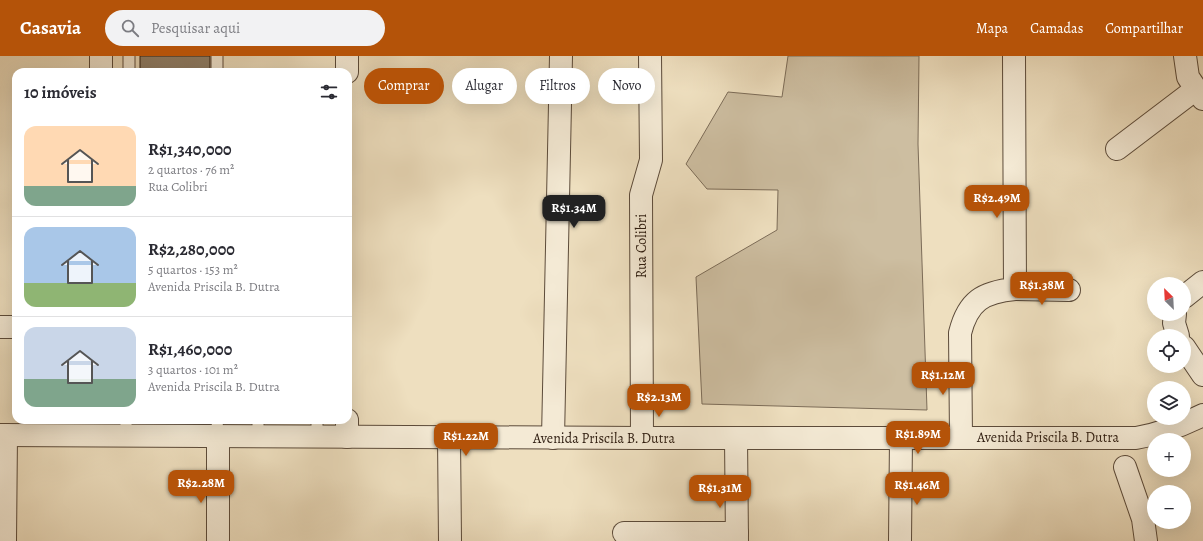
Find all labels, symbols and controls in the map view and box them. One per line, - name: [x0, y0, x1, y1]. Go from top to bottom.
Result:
- search box: [105, 10, 385, 46]
- text: Casavia: [20, 15, 81, 41]
- icon: search: [119, 17, 141, 39]
- text: Pesquisar aqui: [151, 18, 240, 38]
- text: Mapa: [976, 19, 1008, 38]
- text: Camadas: [1030, 19, 1083, 38]
- text: Compartilhar: [1105, 19, 1183, 38]
- chip: Comprar: [364, 68, 444, 104]
- chip: Alugar: [452, 68, 517, 104]
- chip: Filtros: [525, 68, 590, 104]
- chip: Novo: [598, 68, 655, 104]
- text: 10 imóveis: [24, 81, 97, 104]
- icon: filters: [318, 81, 340, 103]
- text: R$1,340,000: [148, 138, 232, 161]
- icon: home: [56, 142, 104, 190]
- text: 2 quartos · 76 m²: [148, 161, 234, 178]
- text: Rua Colibri: [148, 178, 208, 195]
- pin: R$2.49M: [960, 185, 1034, 219]
- text: R$2.49M: [973, 189, 1021, 206]
- pin: R$1.34M: [537, 195, 611, 229]
- text: R$1.34M: [551, 199, 597, 216]
- street label: Rua Colibri: [632, 214, 651, 278]
- text: R$2,280,000: [148, 238, 235, 261]
- icon: home: [56, 243, 104, 291]
- text: 5 quartos · 153 m²: [148, 261, 238, 278]
- pin: R$1.38M: [1005, 272, 1079, 306]
- text: R$1.38M: [1019, 276, 1065, 293]
- north arrow: [1147, 277, 1191, 321]
- map controls: [1147, 277, 1191, 529]
- text: Avenida Priscila B. Dutra: [148, 278, 280, 295]
- button: locate: [1147, 329, 1191, 373]
- text: R$1,460,000: [148, 338, 232, 361]
- icon: home: [56, 343, 104, 391]
- text: 3 quartos · 101 m²: [148, 361, 238, 378]
- pin: R$1.12M: [906, 362, 980, 396]
- text: R$1.12M: [921, 366, 965, 383]
- text: Avenida Priscila B. Dutra: [148, 378, 280, 395]
- button: layers: [1147, 381, 1191, 425]
- pin: R$2.13M: [622, 384, 696, 418]
- text: R$2.13M: [636, 388, 682, 405]
- pin: R$1.89M: [881, 421, 955, 455]
- pin: R$1.22M: [429, 423, 503, 457]
- text: R$1.89M: [895, 425, 941, 442]
- text: R$1.22M: [443, 427, 489, 444]
- street label: Avenida Priscila B. Dutra: [976, 428, 1120, 447]
- street label: Avenida Priscila B. Dutra: [532, 429, 676, 448]
- button: +: [1147, 433, 1191, 477]
- pin: R$2.28M: [164, 470, 238, 504]
- pin: R$1.46M: [880, 472, 954, 506]
- text: R$2.28M: [177, 474, 225, 491]
- pin: R$1.31M: [683, 475, 757, 509]
- text: R$1.46M: [894, 476, 940, 493]
- text: R$1.31M: [698, 479, 742, 496]
- button: −: [1147, 485, 1191, 529]

